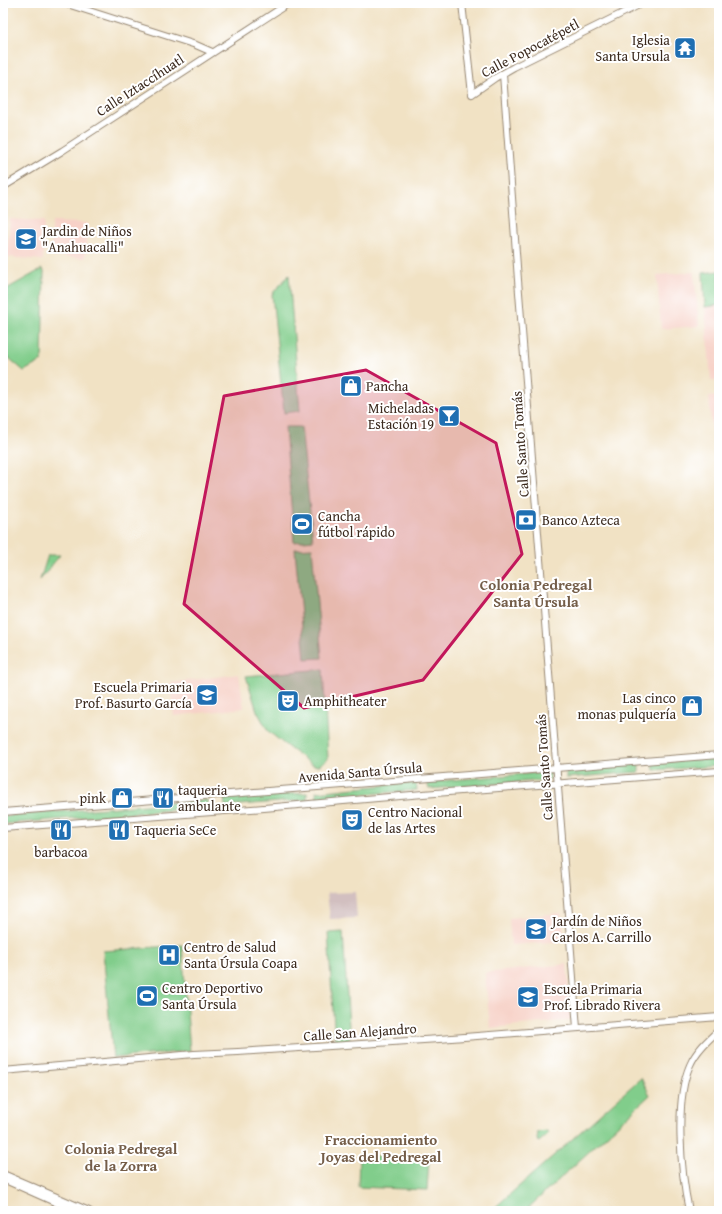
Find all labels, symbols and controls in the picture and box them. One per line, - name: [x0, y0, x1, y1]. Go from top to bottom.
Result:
- street label: Calle Popocatépetl: [477, 14, 583, 82]
- place label: Iglesia Santa Ursula: [595, 30, 670, 66]
- temple icon: Iglesia Santa Ursula: [672, 35, 698, 61]
- street label: Calle Iztaccíhuatl: [92, 49, 188, 121]
- place label: Jardin de Niños "Anahuacalli": [40, 221, 132, 257]
- school or university icon: Jardin de Niños "Anahuacalli": [13, 226, 39, 252]
- shop icon: Pancha: [338, 373, 364, 399]
- place label: Pancha: [366, 376, 409, 396]
- street label: Calle Santo Tomás: [506, 390, 534, 498]
- place label: Micheladas Estación 19: [368, 398, 434, 434]
- bar icon: Micheladas Estación 19: [436, 403, 462, 429]
- place label: Cancha fútbol rápido: [318, 506, 395, 542]
- bank icon: Banco Azteca: [513, 507, 539, 533]
- place label: Banco Azteca: [542, 510, 620, 530]
- sports icon: Cancha fútbol rápido: [289, 511, 315, 537]
- district label: Colonia Pedregal Santa Úrsula: [480, 574, 593, 612]
- place label: Escuela Primaria Prof. Basurto García: [75, 677, 192, 713]
- school or university icon: Escuela Primaria Prof. Basurto García: [194, 682, 220, 708]
- theatre icon: Amphitheater: [275, 688, 301, 714]
- place label: Las cinco monas pulquería: [577, 688, 676, 724]
- place label: Amphitheater: [304, 691, 387, 711]
- shop icon: Las cinco monas pulquería: [679, 693, 705, 719]
- street label: Calle Santo Tomás: [530, 713, 558, 821]
- street label: Avenida Santa Úrsula: [297, 757, 423, 787]
- place label: taqueria ambulante: [178, 780, 241, 816]
- shop icon: pink: [109, 785, 135, 811]
- restaurant icon: taqueria ambulante: [150, 785, 176, 811]
- place label: pink: [80, 788, 107, 808]
- place label: Centro Nacional de las Artes: [368, 802, 462, 838]
- theatre icon: Centro Nacional de las Artes: [339, 807, 365, 833]
- restaurant icon: barbacoa: [48, 817, 74, 843]
- restaurant icon: Taqueria SeCe: [106, 817, 132, 843]
- place label: Taqueria SeCe: [134, 820, 217, 840]
- place label: barbacoa: [34, 842, 88, 862]
- place label: Jardín de Niños Carlos A. Carrillo: [550, 911, 651, 947]
- school or university icon: Jardín de Niños Carlos A. Carrillo: [523, 916, 549, 942]
- place label: Centro de Salud Santa Úrsula Coapa: [184, 937, 298, 973]
- hospital icon: Centro de Salud Santa Úrsula Coapa: [156, 942, 182, 968]
- place label: Centro Deportivo Santa Úrsula: [162, 978, 263, 1014]
- place label: Escuela Primaria Prof. Librado Rivera: [544, 979, 661, 1015]
- sports icon: Centro Deportivo Santa Úrsula: [134, 983, 160, 1009]
- school or university icon: Escuela Primaria Prof. Librado Rivera: [515, 984, 541, 1010]
- street label: Calle San Alejandro: [303, 1018, 417, 1046]
- district label: Fraccionamiento Joyas del Pedregal: [318, 1129, 442, 1167]
- district label: Colonia Pedregal de la Zorra: [65, 1138, 178, 1176]

